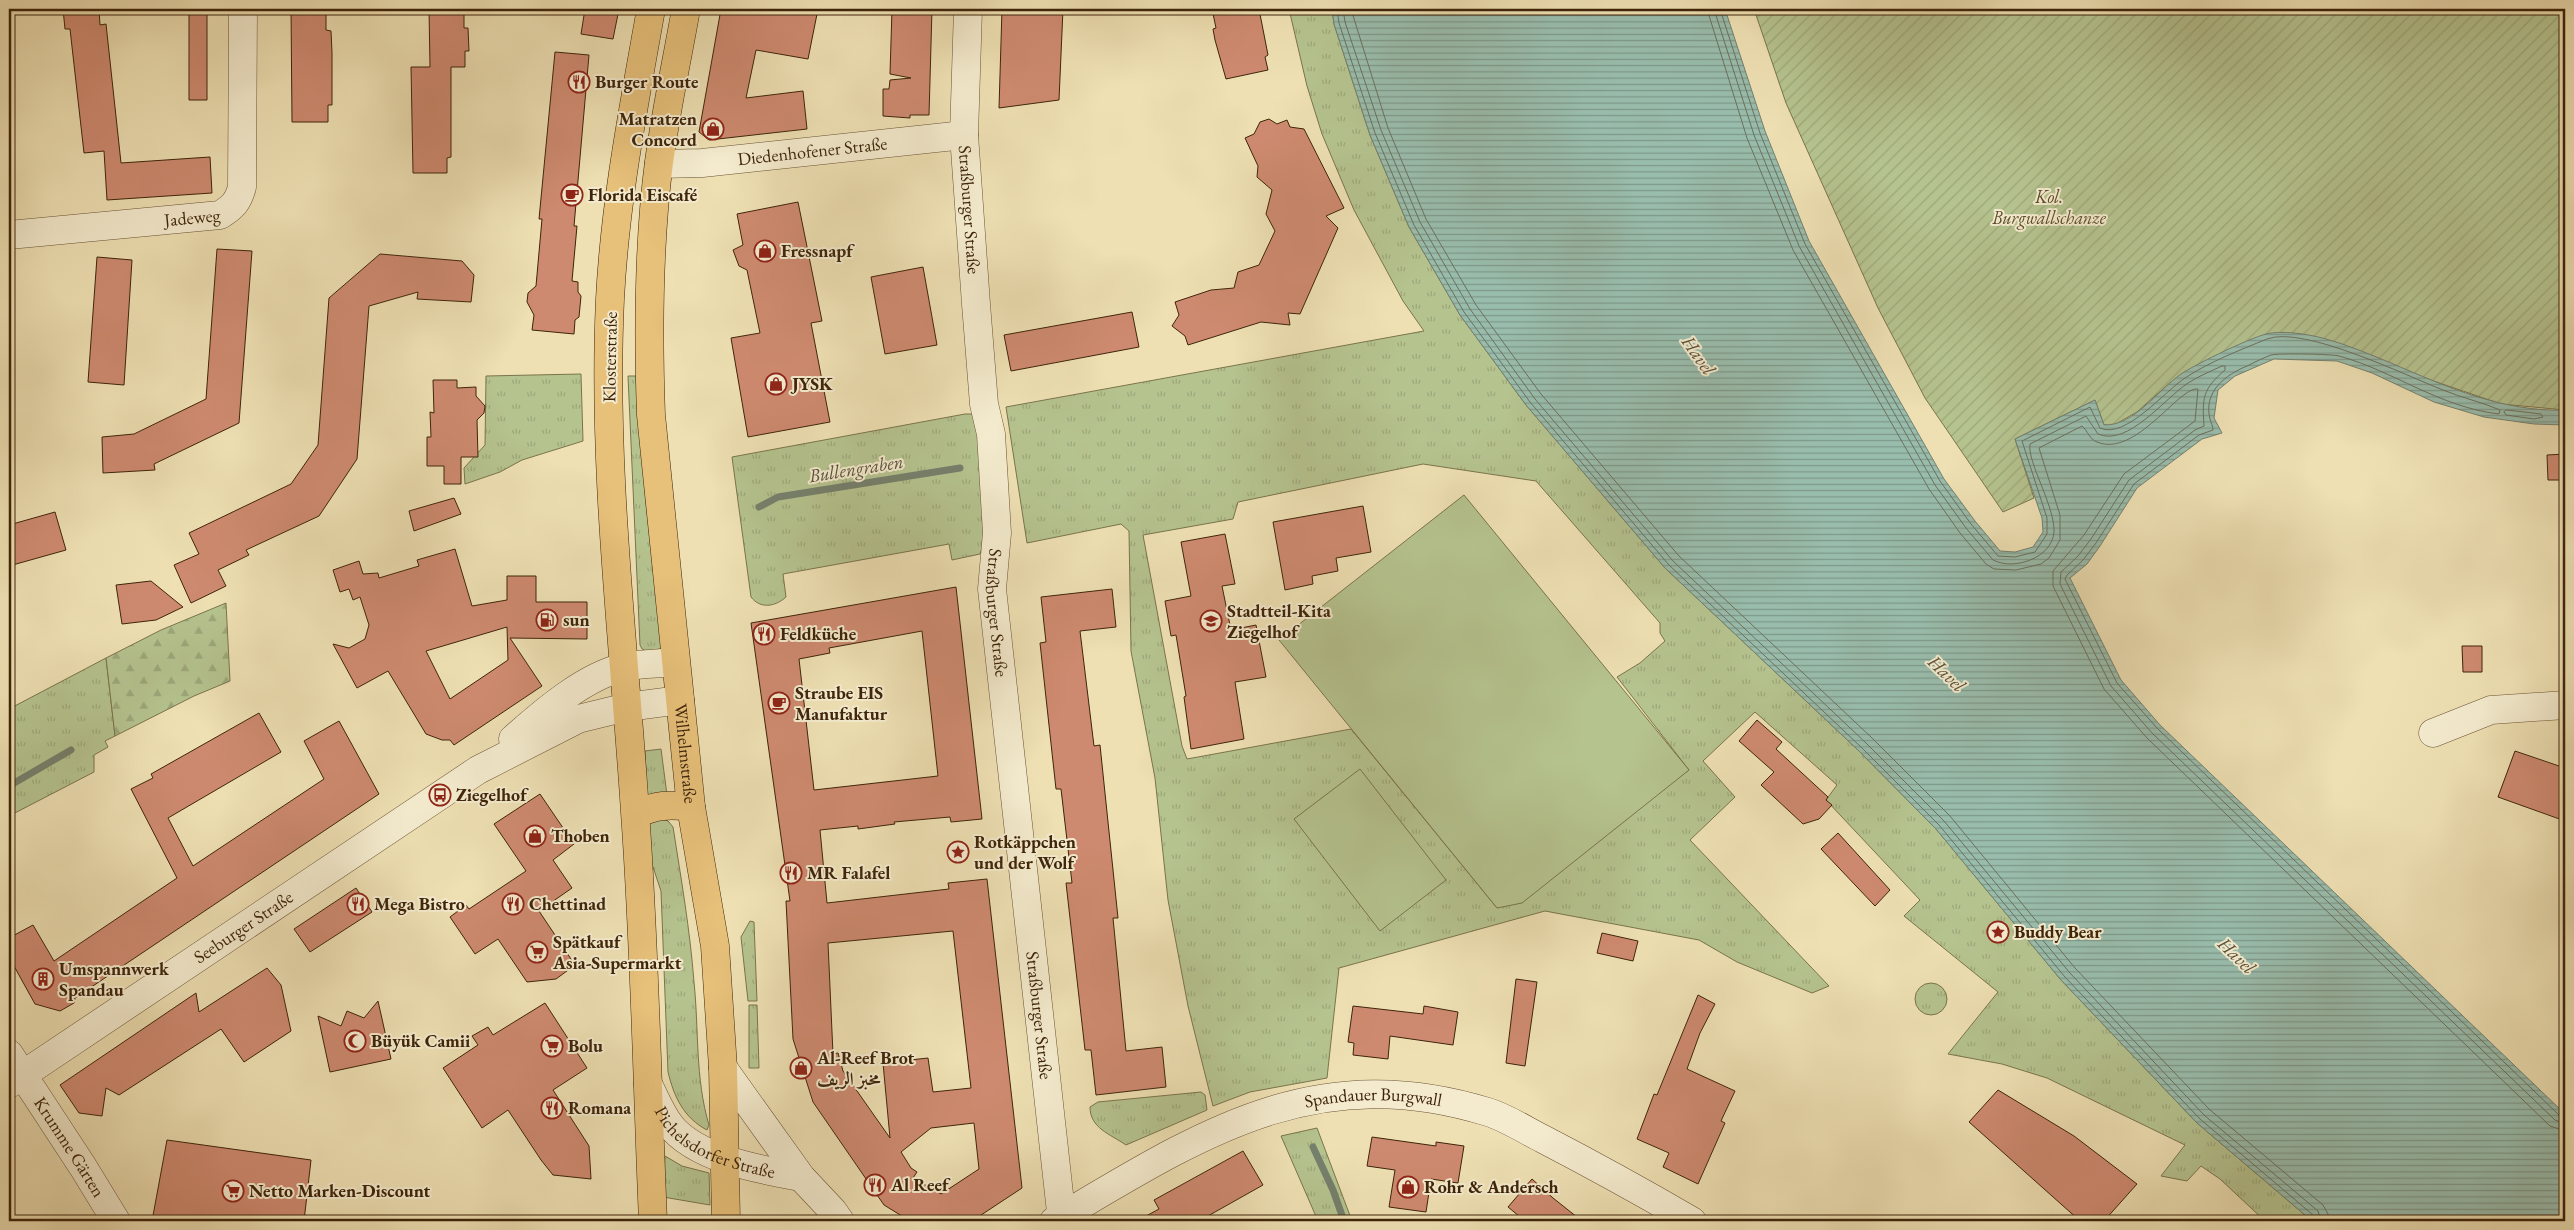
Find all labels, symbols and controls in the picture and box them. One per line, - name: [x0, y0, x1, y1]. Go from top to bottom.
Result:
- restaurant icon: Burger Route: [567, 70, 591, 94]
- place label: Burger Route: [595, 70, 699, 93]
- place label: Matratzen Concord: [619, 107, 697, 151]
- shop icon: Matratzen Concord: [701, 117, 725, 141]
- street label: Diedenhofener Straße: [736, 131, 888, 170]
- street label: Straßburger Straße: [954, 145, 986, 275]
- cafe icon: Florida Eiscafé: [560, 183, 584, 207]
- place label: Florida Eiscafé: [588, 183, 698, 206]
- park label: Kol. Burgwallschanze: [1991, 185, 2107, 230]
- street label: Jadeweg: [161, 203, 221, 231]
- shop icon: Fressnapf: [753, 239, 777, 263]
- place label: Fressnapf: [781, 239, 855, 262]
- street label: Klosterstraße: [597, 311, 622, 403]
- water label: Havel: [1675, 330, 1721, 380]
- shop icon: JYSK: [764, 372, 788, 396]
- place label: JYSK: [790, 372, 833, 395]
- water label: Bullengraben: [806, 449, 905, 488]
- street label: Straßburger Straße: [981, 548, 1014, 678]
- place label: Stadtteil-Kita Ziegelhof: [1227, 599, 1331, 643]
- fuel station icon: sun: [535, 608, 559, 632]
- place label: sun: [563, 608, 590, 631]
- school or university icon: Stadtteil-Kita Ziegelhof: [1199, 609, 1223, 633]
- restaurant icon: Feldküche: [752, 622, 776, 646]
- place label: Feldküche: [780, 622, 857, 645]
- water label: Havel: [1922, 649, 1971, 698]
- place label: Straube EIS Manufaktur: [795, 681, 888, 725]
- cafe icon: Straube EIS Manufaktur: [767, 691, 791, 715]
- street label: Wilhelmstraße: [669, 702, 703, 804]
- bus stop icon: Ziegelhof: [428, 783, 452, 807]
- place label: Ziegelhof: [456, 783, 529, 806]
- shop icon: Thoben: [523, 824, 547, 848]
- place label: Thoben: [551, 824, 610, 847]
- place label: Rotkäppchen und der Wolf: [974, 830, 1076, 874]
- place icon: Rotkäppchen und der Wolf: [946, 840, 970, 864]
- restaurant icon: MR Falafel: [779, 861, 803, 885]
- place label: MR Falafel: [807, 861, 890, 884]
- street label: Seeburger Straße: [189, 885, 297, 968]
- restaurant icon: Mega Bistro: [346, 892, 370, 916]
- place label: Mega Bistro: [374, 892, 465, 915]
- restaurant icon: Chettinad: [501, 892, 525, 916]
- place label: Chettinad: [529, 892, 606, 915]
- place icon: Buddy Bear: [1986, 920, 2010, 944]
- place label: Buddy Bear: [2014, 920, 2102, 943]
- place label: Spätkauf Asia-Supermarkt: [552, 930, 682, 974]
- water label: Havel: [2212, 931, 2261, 980]
- supermarket icon: Spätkauf Asia-Supermarkt: [525, 940, 549, 964]
- street label: Straßburger Straße: [1021, 950, 1058, 1081]
- place label: Umspannwerk Spandau: [59, 957, 170, 1001]
- building icon: Umspannwerk Spandau: [31, 967, 55, 991]
- mosque icon: Büyük Camii: [343, 1029, 367, 1053]
- place label: Büyük Camii: [371, 1029, 471, 1052]
- supermarket icon: Bolu: [540, 1034, 564, 1058]
- place label: Bolu: [568, 1034, 603, 1057]
- place label: Al-Reef Brot مخبز الريف: [816, 1046, 915, 1090]
- shop icon: Al-Reef Brot مخبز الريف: [789, 1056, 813, 1080]
- street label: Spandauer Burgwall: [1302, 1082, 1444, 1113]
- street label: Krumme Gärten: [29, 1092, 111, 1202]
- restaurant icon: Romana: [540, 1096, 564, 1120]
- place label: Romana: [568, 1096, 631, 1119]
- street label: Pichelsdorfer Straße: [650, 1102, 777, 1183]
- restaurant icon: Al Reef: [863, 1173, 887, 1197]
- place label: Al Reef: [890, 1173, 951, 1196]
- shop icon: Rohr & Andersch: [1396, 1175, 1420, 1199]
- place label: Rohr & Andersch: [1424, 1175, 1558, 1198]
- supermarket icon: Netto Marken-Discount: [221, 1179, 245, 1203]
- place label: Netto Marken-Discount: [249, 1179, 431, 1202]

